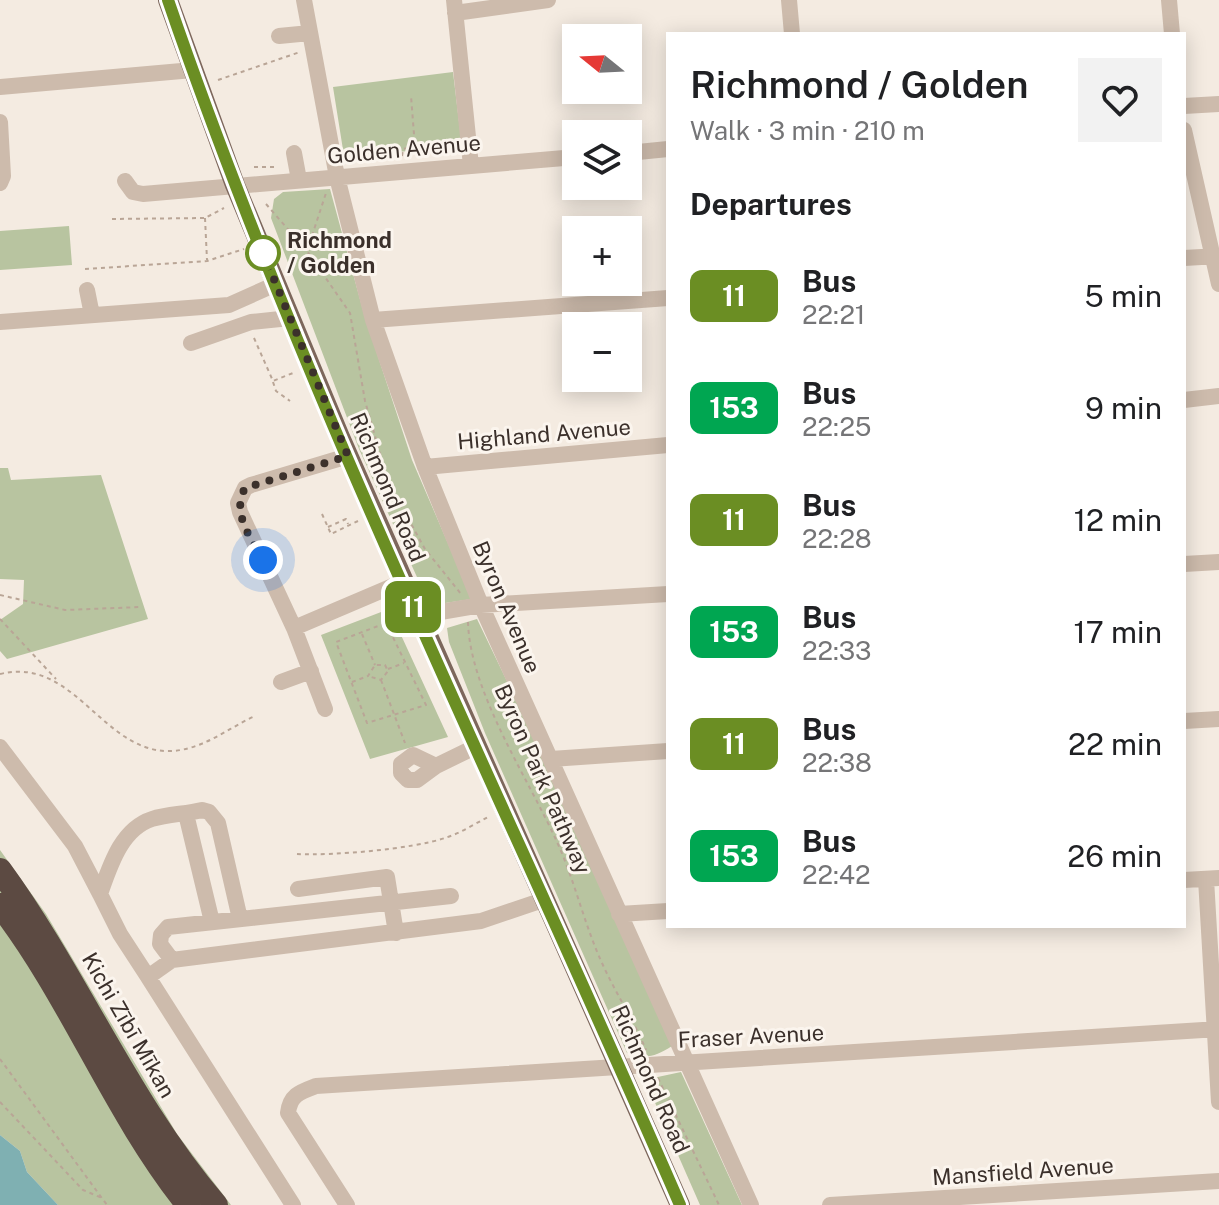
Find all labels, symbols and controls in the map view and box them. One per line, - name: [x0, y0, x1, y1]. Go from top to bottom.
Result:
- north arrow: [562, 24, 642, 104]
- map controls: [562, 24, 642, 392]
- button: heart: [1078, 58, 1162, 142]
- text: Richmond / Golden: [690, 62, 1029, 107]
- text: Walk · 3 min · 210 m: [690, 115, 925, 146]
- button: layers: [562, 120, 642, 200]
- street label: Golden Avenue: [326, 129, 482, 169]
- text: Departures: [690, 186, 852, 222]
- button: +: [562, 216, 642, 296]
- place label: Richmond / Golden: [287, 227, 392, 278]
- marker: Richmond / Golden: [246, 236, 280, 270]
- text: Bus: [802, 263, 856, 299]
- text: 5 min: [1085, 278, 1162, 314]
- text: 11: [722, 279, 746, 312]
- text: 22:21: [802, 299, 865, 330]
- button: −: [562, 312, 642, 392]
- text: Bus: [802, 375, 856, 411]
- text: 9 min: [1085, 390, 1162, 426]
- text: 153: [709, 391, 759, 424]
- street label: Richmond Road: [345, 409, 431, 565]
- text: 22:25: [802, 411, 872, 442]
- street label: Highland Avenue: [456, 413, 632, 455]
- text: Bus: [802, 487, 856, 523]
- text: 12 min: [1074, 502, 1162, 538]
- text: 11: [722, 503, 746, 536]
- text: 22:28: [802, 523, 872, 554]
- street label: Byron Avenue: [468, 537, 546, 677]
- your location: [243, 540, 283, 580]
- line badge: 11: [377, 581, 449, 633]
- text: 11: [401, 590, 425, 623]
- text: Bus: [802, 599, 856, 635]
- text: 17 min: [1074, 614, 1162, 650]
- text: 153: [709, 615, 759, 648]
- text: 22:33: [802, 635, 871, 666]
- street label: Byron Park Pathway: [490, 680, 597, 878]
- text: Bus: [802, 711, 856, 747]
- text: 22 min: [1068, 726, 1162, 762]
- text: 11: [722, 727, 746, 760]
- text: 22:38: [802, 747, 872, 778]
- text: Bus: [802, 823, 856, 859]
- text: 26 min: [1067, 838, 1162, 874]
- text: 153: [709, 839, 759, 872]
- text: 22:42: [802, 859, 871, 890]
- street label: Kichi Zībī Mīkan: [77, 948, 181, 1102]
- street label: Richmond Road: [607, 1001, 695, 1157]
- street label: Fraser Avenue: [677, 1019, 825, 1053]
- street label: Mansfield Avenue: [931, 1152, 1115, 1190]

